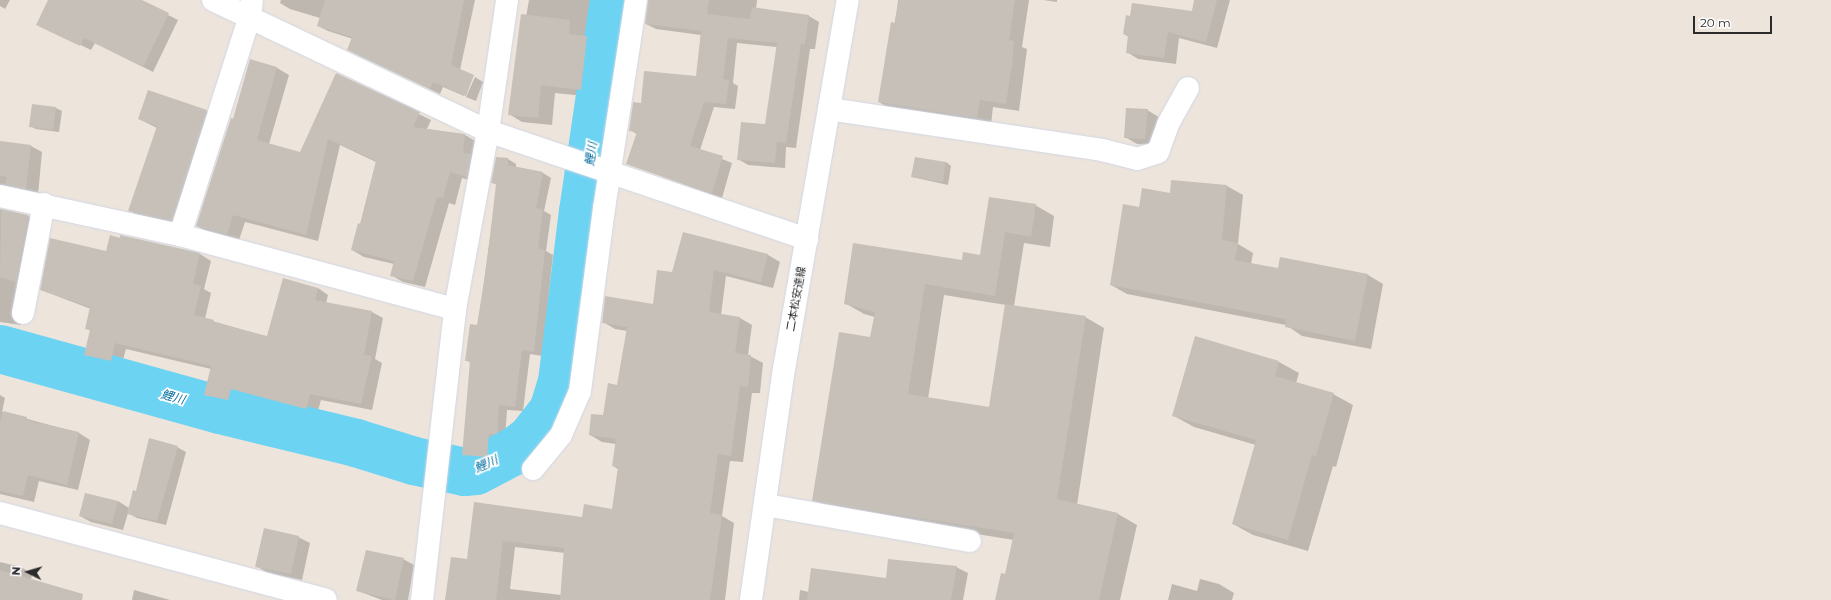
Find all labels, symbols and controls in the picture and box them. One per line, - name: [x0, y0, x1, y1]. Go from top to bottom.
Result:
- scale bar: [1695, 8, 1774, 34]
- text: 20 m: [1700, 15, 1731, 30]
- water label: 鯉川: [582, 141, 600, 167]
- street label: 二本松安達線: [784, 265, 808, 333]
- water label: 鯉川: [160, 387, 186, 407]
- water label: 鯉川: [472, 453, 500, 475]
- north arrow: [8, 552, 48, 592]
- text: N: [9, 566, 23, 576]

